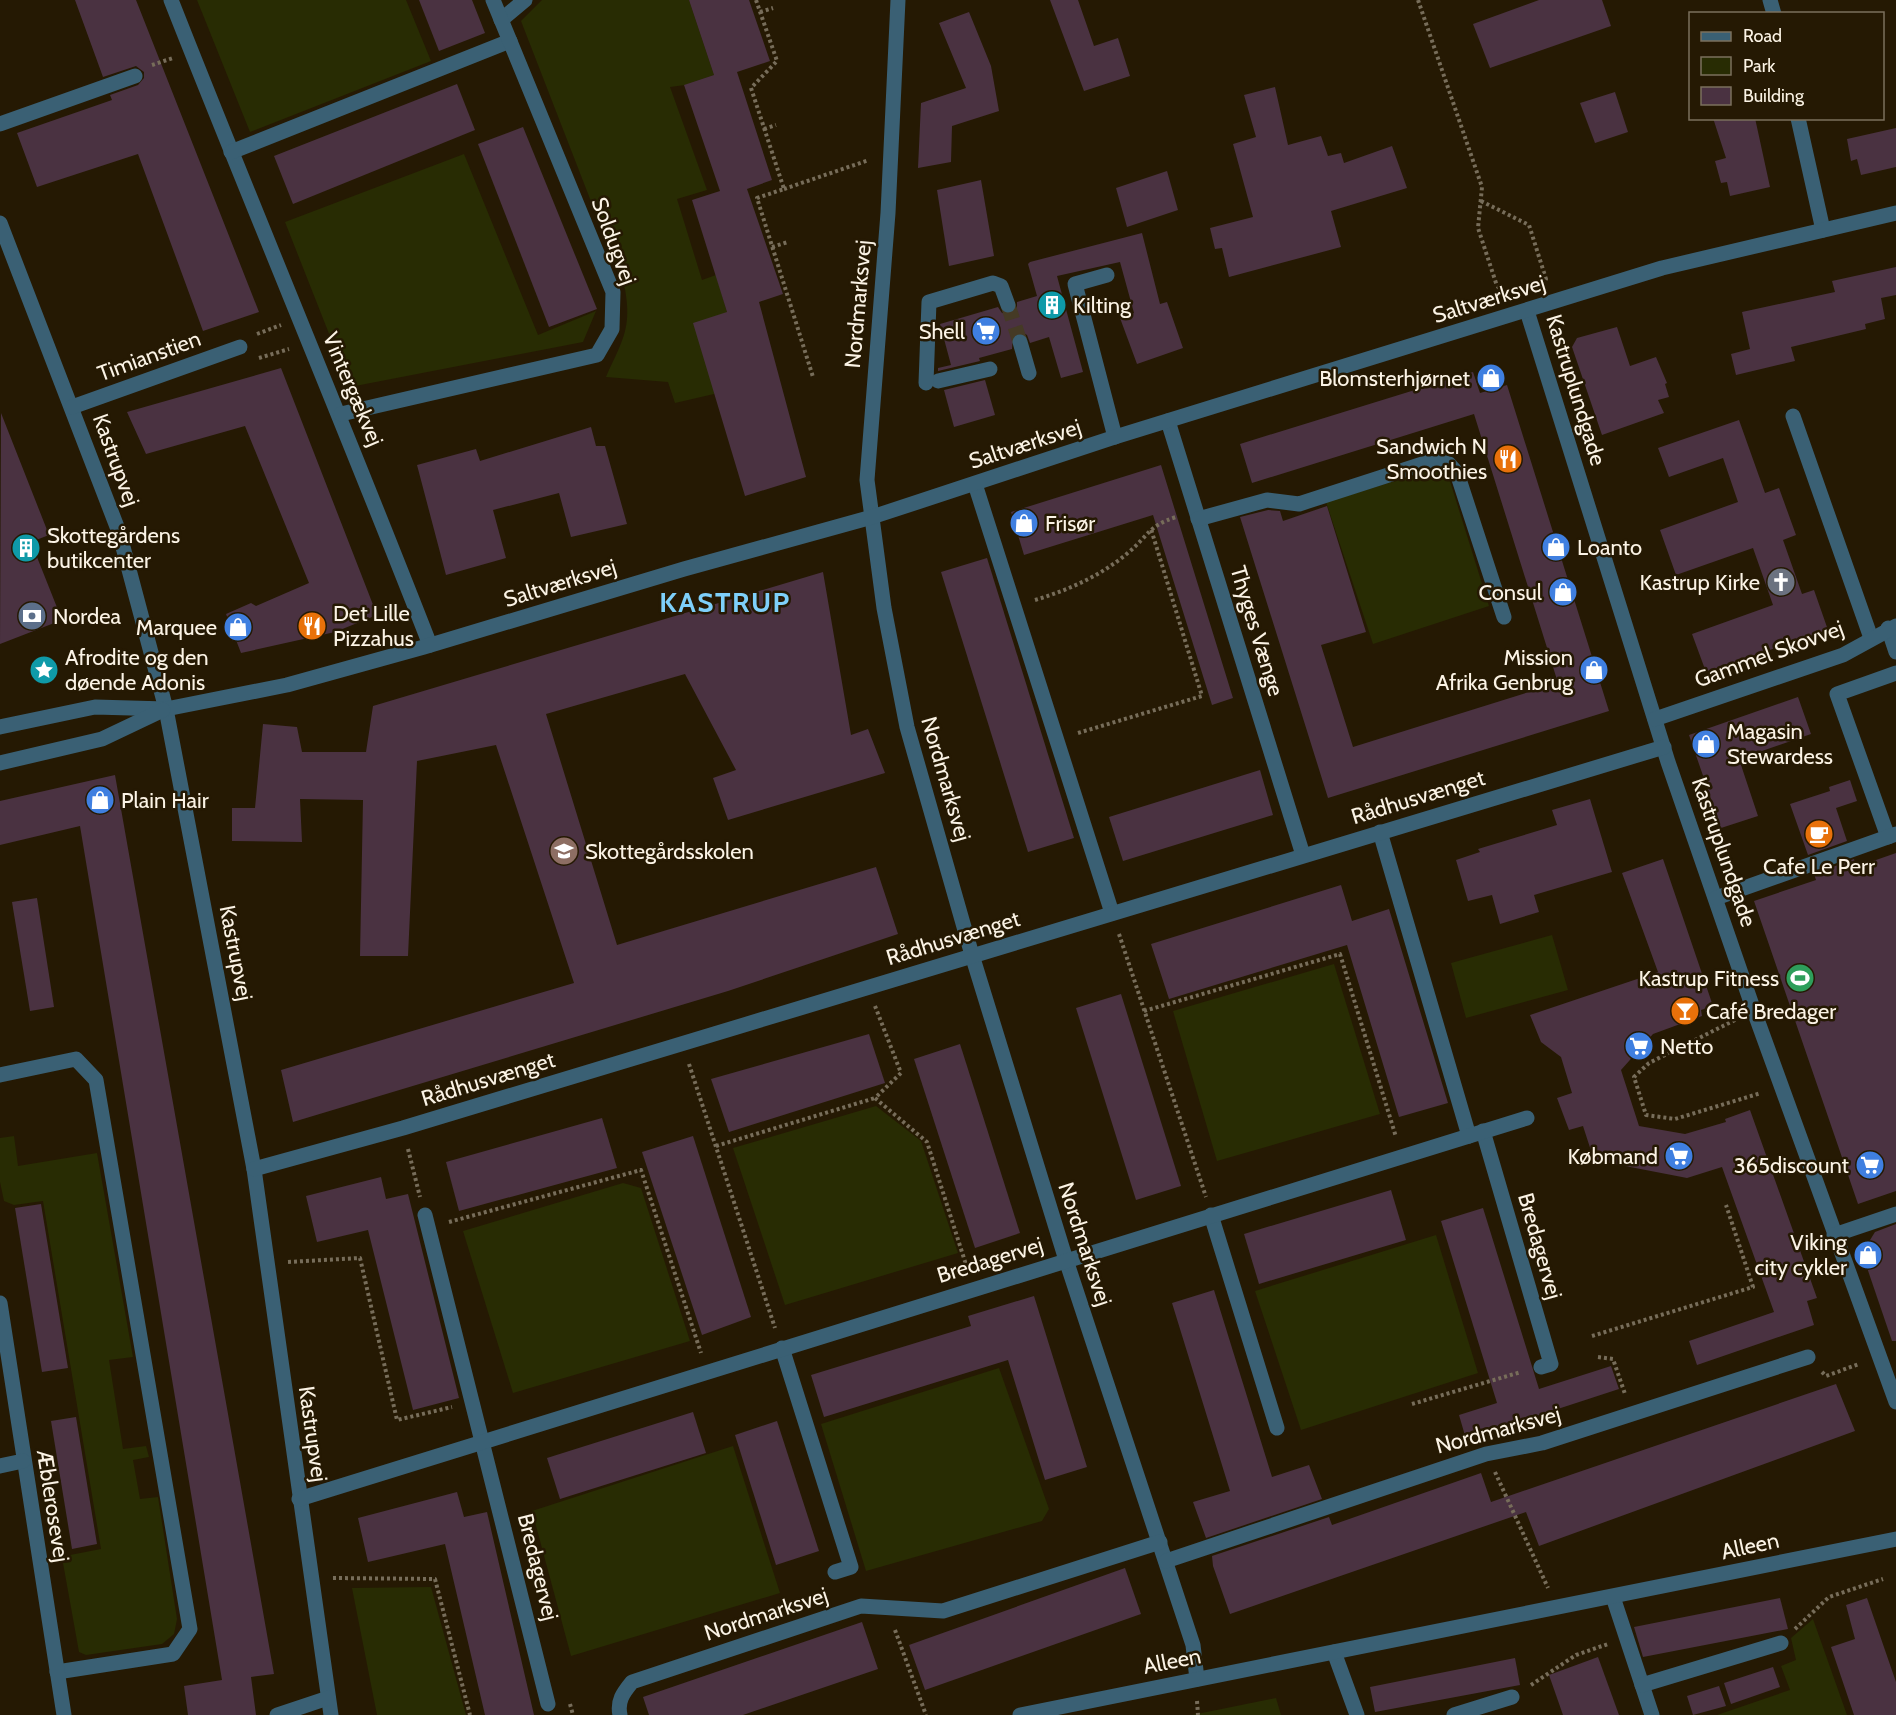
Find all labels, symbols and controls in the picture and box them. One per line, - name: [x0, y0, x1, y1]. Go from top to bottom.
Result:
- legend: [1689, 12, 1884, 120]
- text: Road: [1743, 25, 1782, 47]
- text: Park: [1743, 55, 1776, 77]
- text: Building: [1743, 85, 1805, 107]
- street label: Soldugvej: [586, 193, 642, 289]
- street label: Nordmarksvej: [839, 239, 877, 369]
- street label: Saltværksvej: [1429, 269, 1549, 329]
- building icon: Kilting: [1036, 289, 1068, 321]
- place label: Kilting: [1073, 292, 1132, 319]
- street label: Kastruplundgade: [1540, 311, 1612, 469]
- supermarket icon: Shell: [970, 315, 1002, 347]
- place label: Shell: [919, 318, 966, 345]
- street label: Timianstien: [94, 325, 204, 387]
- street label: Vintergækvej: [317, 328, 389, 450]
- shop icon: Blomsterhjørnet: [1475, 362, 1507, 394]
- place label: Blomsterhjørnet: [1319, 365, 1471, 392]
- street label: Kastrupvej: [87, 410, 145, 510]
- street label: Saltværksvej: [966, 413, 1084, 475]
- place label: Sandwich N Smoothies: [1376, 433, 1487, 485]
- restaurant icon: Sandwich N Smoothies: [1492, 443, 1524, 475]
- shop icon: Frisør: [1008, 507, 1040, 539]
- place label: Frisør: [1045, 510, 1095, 537]
- place label: Skottegårdens butikcenter: [47, 522, 180, 574]
- shop icon: Loanto: [1540, 531, 1572, 563]
- building icon: Skottegårdens butikcenter: [10, 532, 42, 564]
- place label: Loanto: [1577, 534, 1642, 561]
- street label: Saltværksvej: [500, 553, 620, 613]
- street label: Thyges Vænge: [1224, 563, 1290, 699]
- church icon: Kastrup Kirke: [1765, 566, 1797, 598]
- place label: Kastrup Kirke: [1640, 569, 1760, 596]
- shop icon: Consul: [1547, 576, 1579, 608]
- place label: Consul: [1479, 579, 1543, 606]
- district label: KASTRUP: [659, 585, 791, 619]
- bank icon: Nordea: [16, 600, 48, 632]
- place label: Det Lille Pizzahus: [333, 600, 414, 652]
- place label: Nordea: [53, 603, 121, 630]
- restaurant icon: Det Lille Pizzahus: [296, 610, 328, 642]
- shop icon: Marquee: [222, 611, 254, 643]
- place label: Marquee: [136, 614, 217, 641]
- street label: Gammel Skovvej: [1691, 615, 1847, 693]
- place label: Afrodite og den døende Adonis: [65, 644, 208, 696]
- place label: Mission Afrika Genbrug: [1436, 644, 1574, 696]
- place icon: Afrodite og den døende Adonis: [28, 654, 60, 686]
- shop icon: Mission Afrika Genbrug: [1578, 654, 1610, 686]
- street label: Nordmarksvej: [915, 714, 977, 844]
- place label: Magasin Stewardess: [1727, 718, 1833, 770]
- shop icon: Magasin Stewardess: [1690, 728, 1722, 760]
- street label: Rådhusvænget: [1348, 764, 1489, 830]
- street label: Kastruplundgade: [1686, 774, 1762, 930]
- shop icon: Plain Hair: [84, 784, 116, 816]
- place label: Plain Hair: [121, 787, 209, 814]
- cafe icon: Cafe Le Perr: [1803, 818, 1835, 850]
- school or university icon: Skottegårdsskolen: [548, 835, 580, 867]
- place label: Skottegårdsskolen: [585, 838, 754, 865]
- place label: Cafe Le Perr: [1763, 853, 1875, 880]
- street label: Kastrupvej: [214, 903, 258, 1003]
- street label: Rådhusvænget: [883, 905, 1024, 971]
- sports icon: Kastrup Fitness: [1784, 962, 1816, 994]
- place label: Kastrup Fitness: [1639, 965, 1779, 992]
- bar icon: Café Bredager: [1669, 995, 1701, 1027]
- place label: Café Bredager: [1706, 998, 1836, 1025]
- supermarket icon: Netto: [1623, 1030, 1655, 1062]
- place label: Netto: [1660, 1033, 1713, 1060]
- street label: Rådhusvænget: [418, 1046, 559, 1112]
- supermarket icon: Købmand: [1663, 1140, 1695, 1172]
- place label: Købmand: [1568, 1143, 1658, 1170]
- supermarket icon: 365discount: [1854, 1149, 1886, 1181]
- place label: 365discount: [1734, 1152, 1850, 1179]
- street label: Nordmarksvej: [1052, 1179, 1118, 1309]
- street label: Bredagervej: [1512, 1190, 1568, 1302]
- place label: Viking city cykler: [1755, 1229, 1848, 1281]
- street label: Bredagervej: [934, 1231, 1046, 1289]
- shop icon: Viking city cykler: [1852, 1239, 1884, 1271]
- street label: Kastrupvej: [293, 1384, 333, 1484]
- street label: Nordmarksvej: [1432, 1400, 1564, 1460]
- street label: Æblerosevej: [31, 1447, 75, 1564]
- street label: Bredagervej: [512, 1511, 564, 1623]
- street label: Alleen: [1719, 1527, 1781, 1565]
- street label: Nordmarksvej: [701, 1581, 831, 1647]
- street label: Alleen: [1141, 1642, 1203, 1680]

